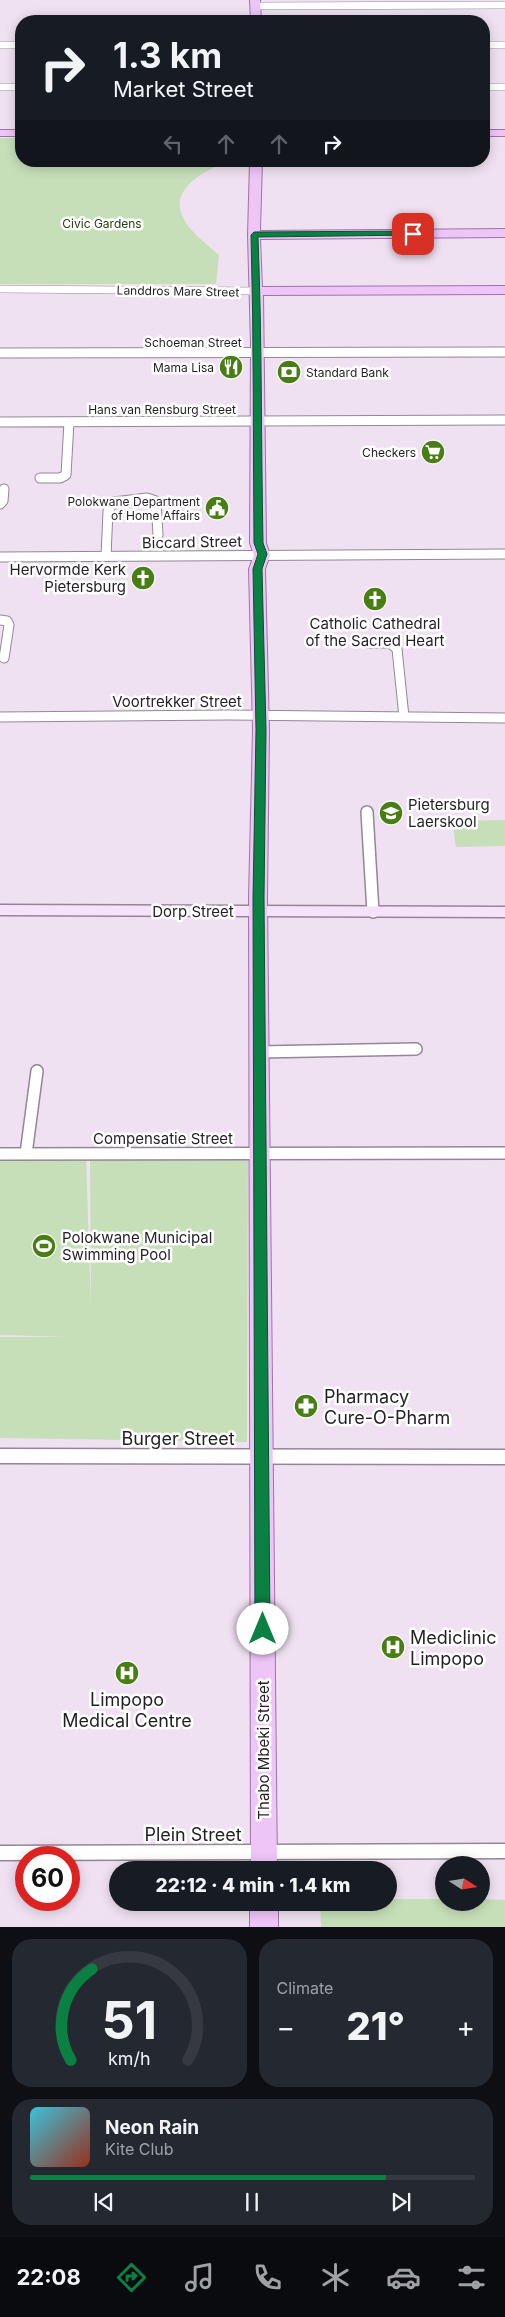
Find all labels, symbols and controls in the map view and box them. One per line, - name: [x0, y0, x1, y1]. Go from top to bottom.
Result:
- text: 1.3 km: [113, 34, 222, 76]
- icon: right: [30, 35, 95, 100]
- text: Market Street: [113, 76, 254, 102]
- icon: left: [159, 130, 187, 158]
- icon: ahead: [212, 130, 240, 158]
- icon: ahead: [265, 130, 293, 158]
- icon: right: [318, 130, 346, 158]
- pin: [392, 213, 434, 255]
- park label: Civic Gardens: [62, 216, 142, 231]
- icon: arrive: [399, 220, 427, 248]
- street label: Landdros Mare Street: [117, 282, 240, 300]
- street label: Schoeman Street: [144, 335, 242, 350]
- restaurant icon: Mama Lisa: [218, 354, 244, 380]
- bank icon: Standard Bank: [276, 359, 302, 385]
- place label: Mama Lisa: [153, 360, 214, 375]
- place label: Standard Bank: [306, 365, 389, 380]
- street label: Hans van Rensburg Street: [88, 402, 236, 417]
- supermarket icon: Checkers: [420, 439, 446, 465]
- place label: Checkers: [362, 445, 416, 460]
- place label: Polokwane Department of Home Affairs: [67, 494, 200, 523]
- public building icon: Polokwane Department of Home Affairs: [204, 495, 230, 521]
- street label: Biccard Street: [142, 532, 242, 552]
- place label: Hervormde Kerk Pietersburg: [10, 560, 127, 596]
- church icon: Hervormde Kerk Pietersburg: [130, 565, 156, 591]
- church icon: Catholic Cathedral of the Sacred Heart: [362, 586, 388, 612]
- place label: Catholic Cathedral of the Sacred Heart: [306, 614, 445, 650]
- street label: Voortrekker Street: [112, 692, 242, 711]
- place label: Pietersburg Laerskool: [408, 795, 490, 831]
- school or university icon: Pietersburg Laerskool: [378, 800, 404, 826]
- street label: Dorp Street: [152, 902, 234, 921]
- street label: Compensatie Street: [93, 1129, 233, 1148]
- place label: Polokwane Municipal Swimming Pool: [62, 1228, 212, 1264]
- sports icon: Polokwane Municipal Swimming Pool: [31, 1233, 57, 1259]
- place label: Pharmacy Cure-O-Pharm: [324, 1386, 450, 1428]
- pharmacy icon: Pharmacy Cure-O-Pharm: [293, 1393, 319, 1419]
- street label: Burger Street: [121, 1428, 235, 1449]
- position arrow: [236, 1602, 288, 1654]
- place label: Mediclinic Limpopo: [410, 1627, 496, 1669]
- hospital icon: Mediclinic Limpopo: [380, 1634, 406, 1660]
- hospital icon: Limpopo Medical Centre: [114, 1660, 140, 1686]
- street label: Thabo Mbeki Street: [254, 1680, 273, 1820]
- place label: Limpopo Medical Centre: [62, 1689, 192, 1731]
- street label: Plein Street: [144, 1824, 242, 1845]
- speed limit sign: 60: [15, 1846, 80, 1911]
- north arrow: [435, 1856, 490, 1911]
- map controls: [435, 1856, 490, 1911]
- text: 22:12 · 4 min · 1.4 km: [156, 1874, 350, 1897]
- text: Climate: [277, 1978, 333, 1998]
- text: 51: [101, 1989, 157, 2052]
- text: 21°: [346, 2003, 405, 2049]
- text: −: [277, 2010, 295, 2044]
- text: +: [456, 2010, 475, 2044]
- text: km/h: [108, 2048, 150, 2069]
- text: Neon Rain: [105, 2116, 199, 2139]
- text: Kite Club: [105, 2139, 174, 2159]
- icon: previous: [90, 2188, 118, 2216]
- icon: pause: [238, 2188, 266, 2216]
- icon: next: [387, 2188, 415, 2216]
- icon: directions: [114, 2260, 149, 2295]
- icon: music: [182, 2260, 217, 2295]
- icon: phone: [250, 2260, 285, 2295]
- icon: climate: [318, 2260, 353, 2295]
- icon: car: [386, 2260, 421, 2295]
- icon: filters: [454, 2260, 489, 2295]
- text: 22:08: [16, 2264, 81, 2290]

